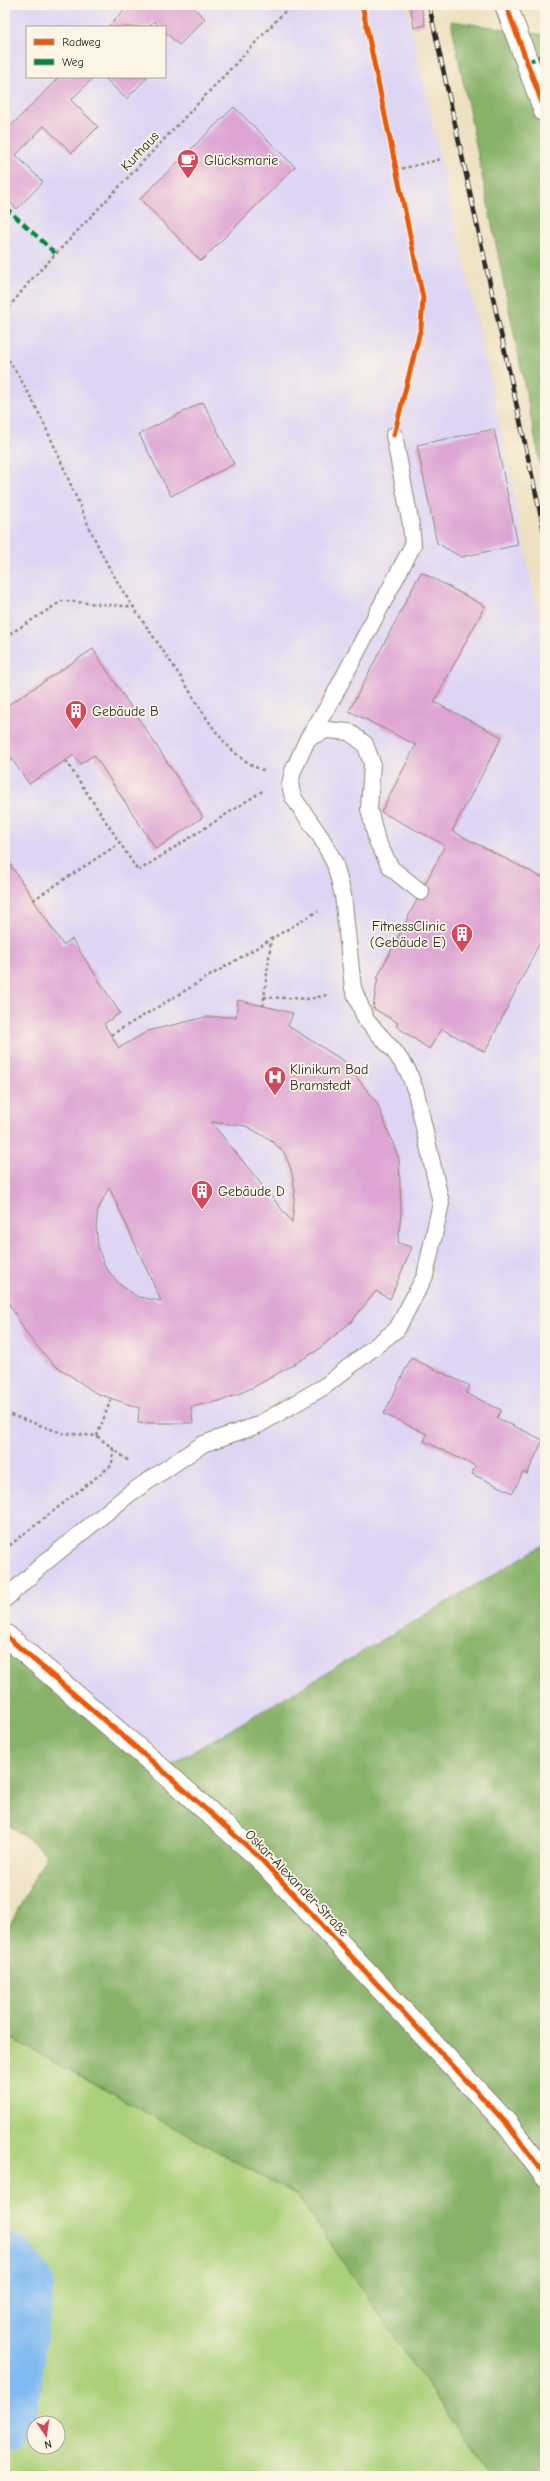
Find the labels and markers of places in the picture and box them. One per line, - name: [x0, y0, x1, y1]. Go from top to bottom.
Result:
- cafe icon: Glücksmarie: [175, 147, 201, 180]
- place label: Glücksmarie: [204, 152, 278, 169]
- building icon: Gebäude B: [63, 698, 89, 731]
- place label: Gebäude B: [92, 703, 159, 720]
- place label: FitnessClinic (Gebäude E): [370, 918, 446, 951]
- building icon: FitnessClinic (Gebäude E): [449, 921, 475, 954]
- place label: Klinikum Bad Bramstedt: [290, 1061, 369, 1094]
- hospital icon: Klinikum Bad Bramstedt: [262, 1064, 288, 1097]
- building icon: Gebäude D: [189, 1178, 215, 1211]
- place label: Gebäude D: [218, 1183, 285, 1200]

